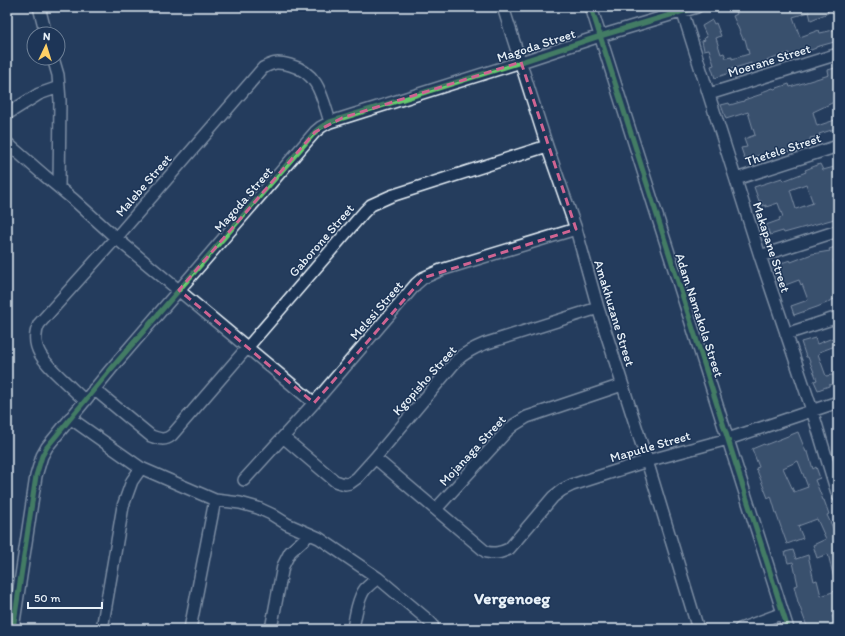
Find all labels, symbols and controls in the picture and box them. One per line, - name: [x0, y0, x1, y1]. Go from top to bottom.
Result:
- north arrow: [26, 26, 66, 66]
- street label: Magoda Street: [495, 26, 577, 65]
- text: N: [42, 30, 51, 43]
- street label: Moerane Street: [726, 41, 812, 80]
- street label: Thetele Street: [743, 130, 823, 169]
- street label: Malebe Street: [112, 151, 175, 219]
- street label: Magoda Street: [211, 164, 276, 235]
- street label: Makapane Street: [750, 200, 793, 294]
- street label: Gaborone Street: [286, 201, 357, 280]
- street label: Adam Namakola Street: [672, 251, 727, 379]
- street label: Amakhuzane Street: [591, 258, 638, 368]
- street label: Melesi Street: [347, 278, 406, 343]
- street label: Kgopisho Street: [389, 342, 460, 418]
- street label: Mojanaga Street: [436, 412, 509, 489]
- street label: Maputle Street: [608, 428, 692, 465]
- scale bar: [28, 584, 102, 610]
- district label: Vergenoeg: [474, 588, 550, 609]
- text: 50 m: [34, 591, 60, 605]

